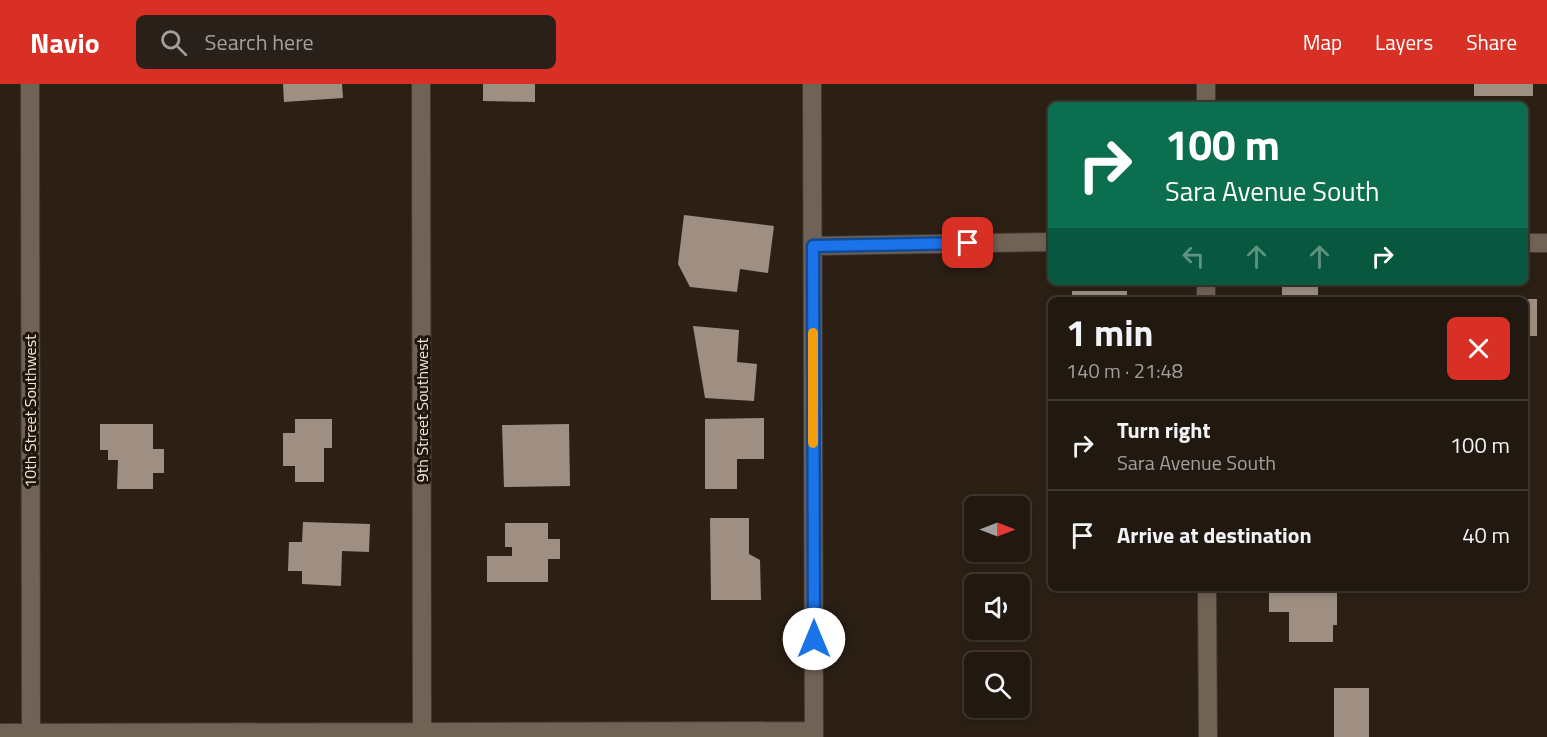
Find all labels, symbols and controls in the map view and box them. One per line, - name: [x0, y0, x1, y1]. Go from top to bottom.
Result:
- search box: [136, 15, 556, 69]
- text: Navio: [30, 21, 100, 64]
- text: Search here: [205, 25, 314, 59]
- icon: search: [157, 26, 190, 59]
- text: Map: [1303, 26, 1342, 58]
- text: Layers: [1375, 26, 1433, 58]
- text: Share: [1466, 26, 1517, 58]
- text: 100 m: [1165, 112, 1280, 176]
- icon: right: [1066, 126, 1144, 204]
- text: Sara Avenue South: [1165, 170, 1380, 211]
- pin: [942, 217, 993, 268]
- icon: arrive: [951, 226, 984, 259]
- icon: left: [1177, 240, 1210, 273]
- icon: ahead: [1240, 240, 1273, 273]
- icon: ahead: [1303, 240, 1336, 273]
- icon: right: [1366, 240, 1399, 273]
- text: 1 min: [1066, 305, 1153, 360]
- button: close: [1447, 317, 1510, 380]
- street label: 10th Street Southwest: [18, 334, 42, 488]
- street label: 9th Street Southwest: [410, 337, 434, 482]
- text: 140 m · 21:48: [1066, 355, 1183, 386]
- text: Turn right: [1117, 413, 1211, 447]
- text: 100 m: [1450, 428, 1510, 462]
- icon: right: [1066, 429, 1099, 462]
- text: Sara Avenue South: [1117, 447, 1276, 478]
- north arrow: [964, 496, 1030, 562]
- map controls: [964, 496, 1030, 718]
- text: Arrive at destination: [1117, 518, 1312, 552]
- text: 40 m: [1462, 518, 1510, 552]
- icon: arrive: [1066, 519, 1099, 552]
- button: sound: [964, 574, 1030, 640]
- position arrow: [782, 607, 846, 671]
- button: search: [964, 652, 1030, 718]

